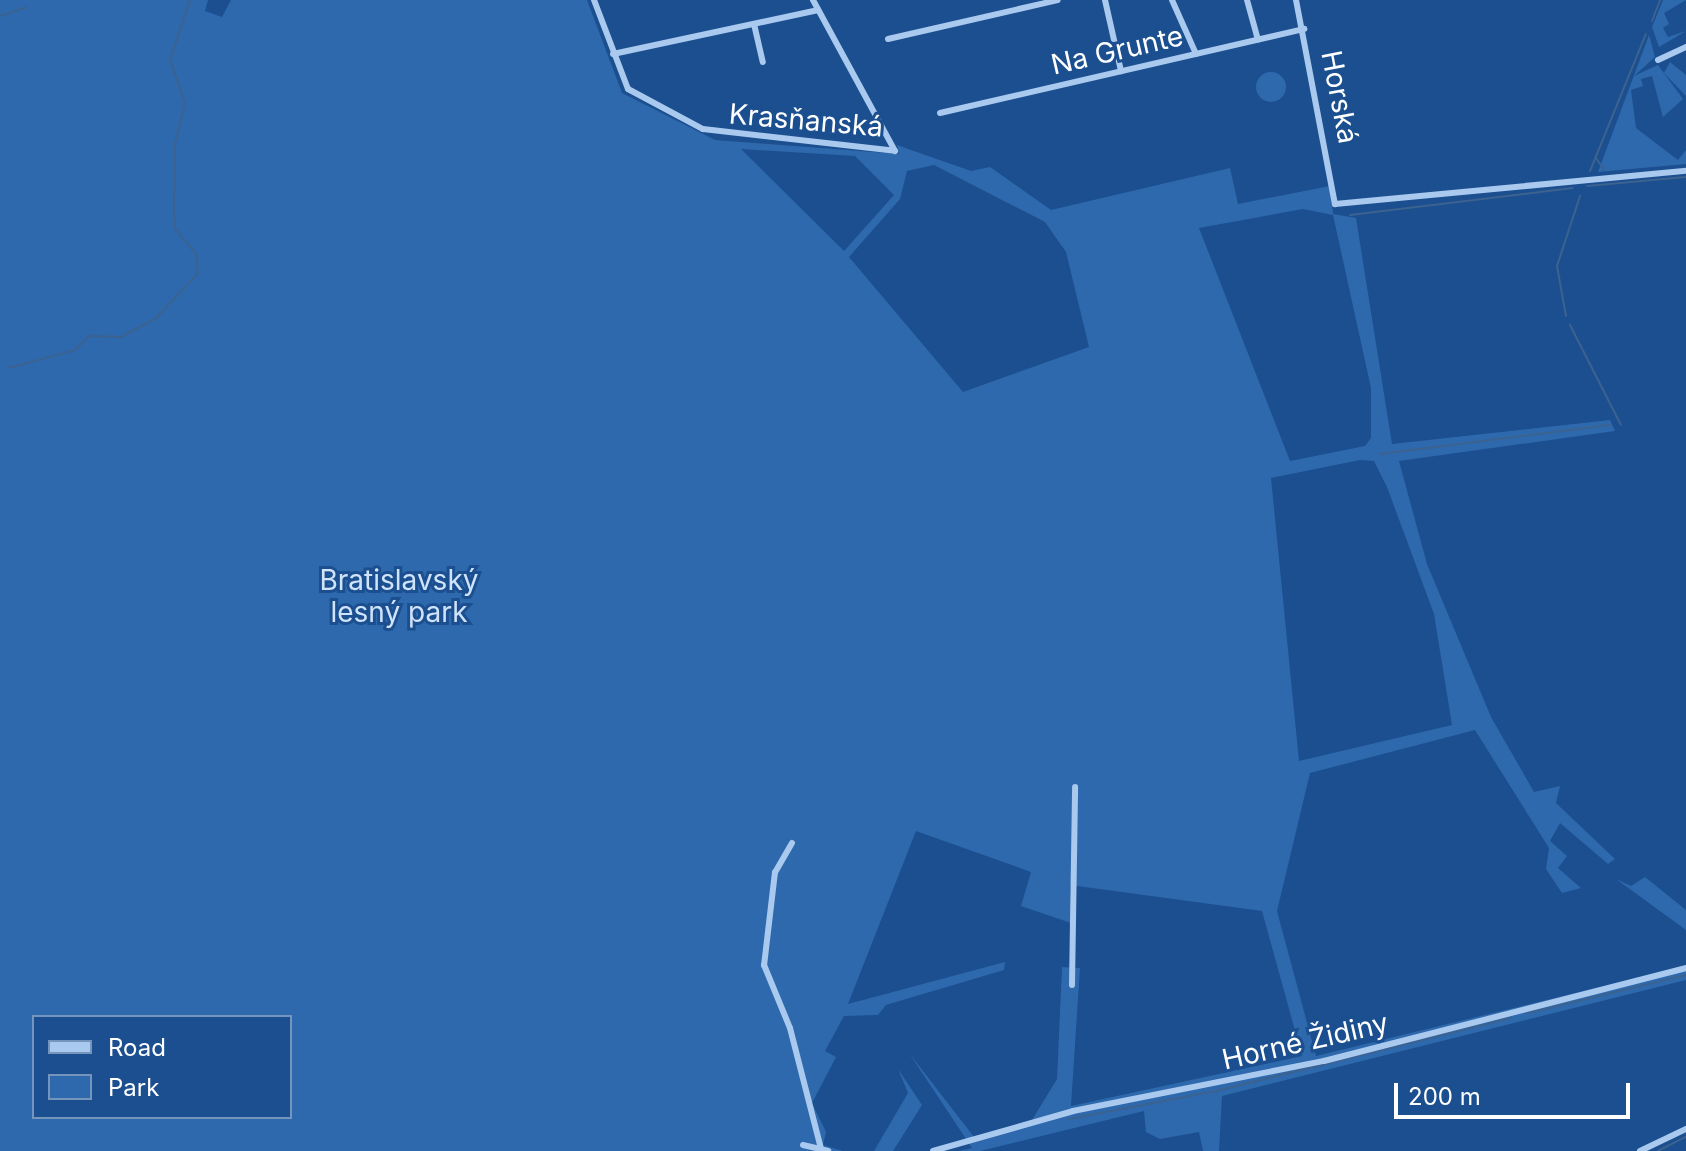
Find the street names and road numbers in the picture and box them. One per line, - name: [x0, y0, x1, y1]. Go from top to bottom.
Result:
- street label: Na Grunte: [1048, 19, 1186, 81]
- street label: Horská: [1315, 48, 1365, 146]
- street label: Krasňanská: [728, 97, 884, 143]
- street label: Horné Židiny: [1219, 1006, 1391, 1076]

